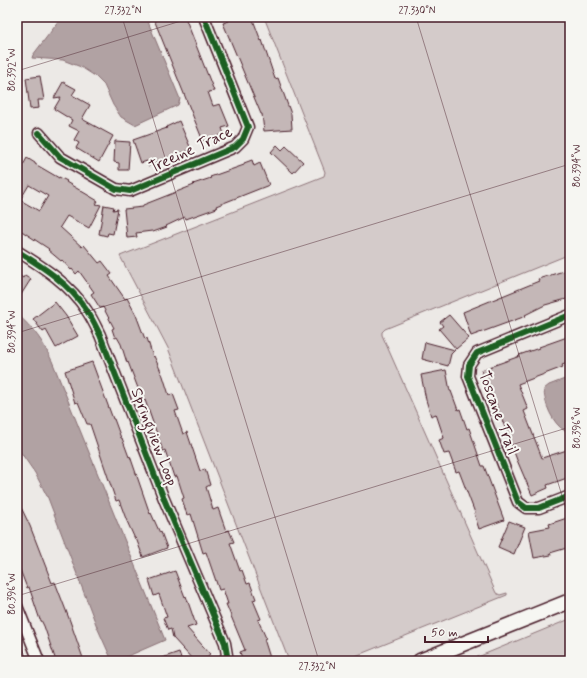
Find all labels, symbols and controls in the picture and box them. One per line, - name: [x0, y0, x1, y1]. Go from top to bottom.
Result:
- text: 27.332°N: [104, 4, 142, 18]
- text: 27.330°N: [398, 4, 436, 18]
- text: 80.392°W: [5, 49, 19, 91]
- street label: Treeine Trace: [146, 121, 236, 178]
- text: 80.394°W: [570, 145, 584, 187]
- text: 80.394°W: [5, 311, 19, 353]
- street label: Toscane Trail: [473, 368, 523, 458]
- street label: Springview Loop: [125, 385, 182, 489]
- text: 80.396°W: [570, 407, 584, 449]
- text: 80.396°W: [5, 573, 19, 615]
- scale bar: [425, 618, 488, 644]
- text: 50 m: [431, 625, 458, 641]
- text: 27.332°N: [298, 660, 336, 674]

